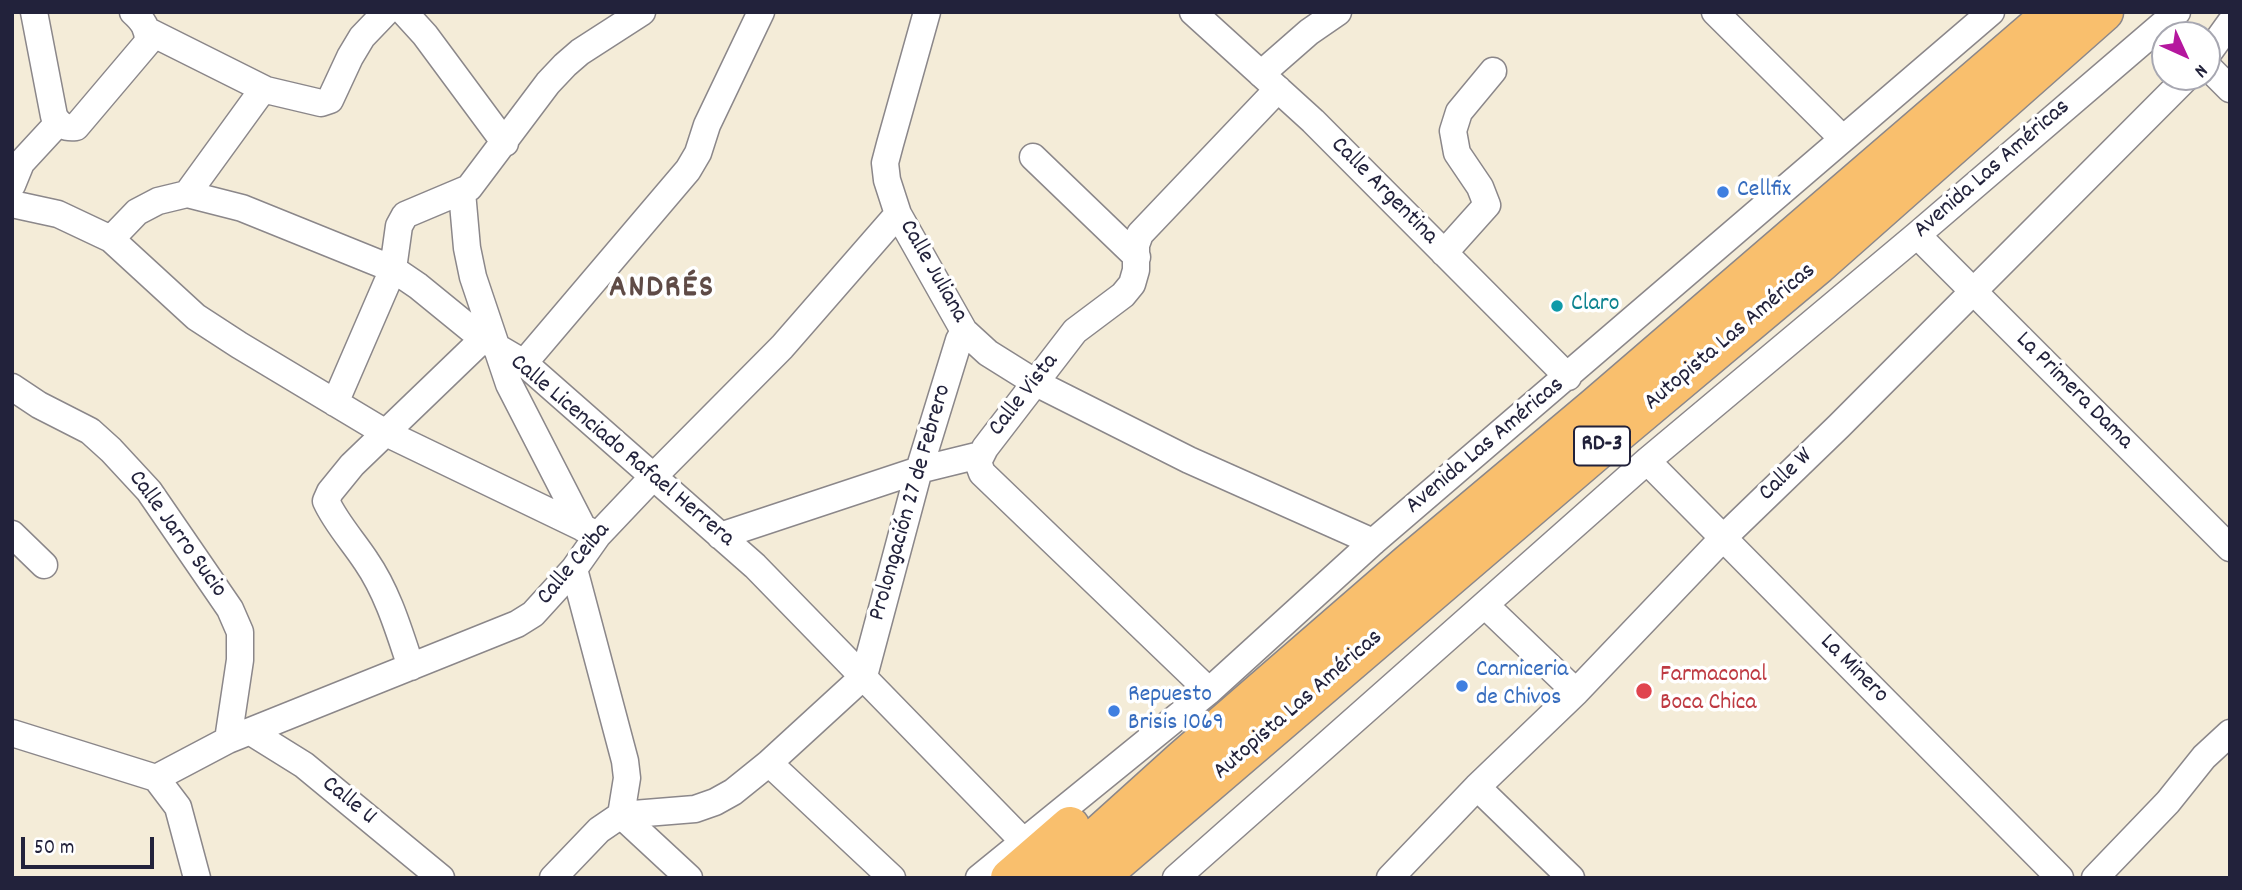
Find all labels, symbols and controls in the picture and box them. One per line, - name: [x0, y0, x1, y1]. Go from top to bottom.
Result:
- north arrow: [2151, 21, 2221, 91]
- text: N: [2187, 57, 2213, 83]
- street label: Avenida Las Américas: [1909, 94, 2077, 246]
- street label: Calle Argentina: [1323, 132, 1443, 252]
- place label: Cellfix: [1737, 178, 1791, 206]
- marker: Cellfix: [1715, 184, 1731, 200]
- street label: Calle Juliana: [891, 216, 973, 328]
- street label: Autopista Las Américas: [1639, 258, 1823, 418]
- district label: ANDRÉS: [610, 272, 714, 310]
- place label: Claro: [1571, 292, 1619, 320]
- marker: Claro: [1549, 298, 1565, 314]
- street label: La Primera Dama: [2008, 327, 2138, 457]
- street label: Calle Licenciado Rafael Herrera: [503, 349, 739, 555]
- street label: Calle Vista: [984, 349, 1066, 443]
- street label: Avenida Las Américas: [1401, 372, 1571, 522]
- street label: Prolongación 27 de Febrero: [864, 382, 960, 624]
- road number: RD-3: [1574, 426, 1630, 466]
- street label: Calle W: [1754, 443, 1820, 509]
- street label: Calle Jarro Sucio: [120, 466, 232, 604]
- street label: Calle Ceiba: [532, 518, 618, 612]
- street label: Autopista Las Américas: [1208, 625, 1390, 787]
- street label: La Minero: [1812, 629, 1894, 711]
- place label: Carniceria de Chivos: [1476, 658, 1568, 714]
- place label: Farmaconal Boca Chica: [1660, 663, 1767, 719]
- marker: Carniceria de Chivos: [1454, 678, 1470, 694]
- marker: Farmaconal Boca Chica: [1634, 681, 1654, 701]
- place label: Repuesto Brisis 1069: [1128, 683, 1224, 739]
- marker: Repuesto Brisis 1069: [1106, 703, 1122, 719]
- street label: Calle U: [315, 771, 381, 833]
- scale bar: [24, 824, 158, 868]
- text: 50 m: [34, 834, 74, 864]

